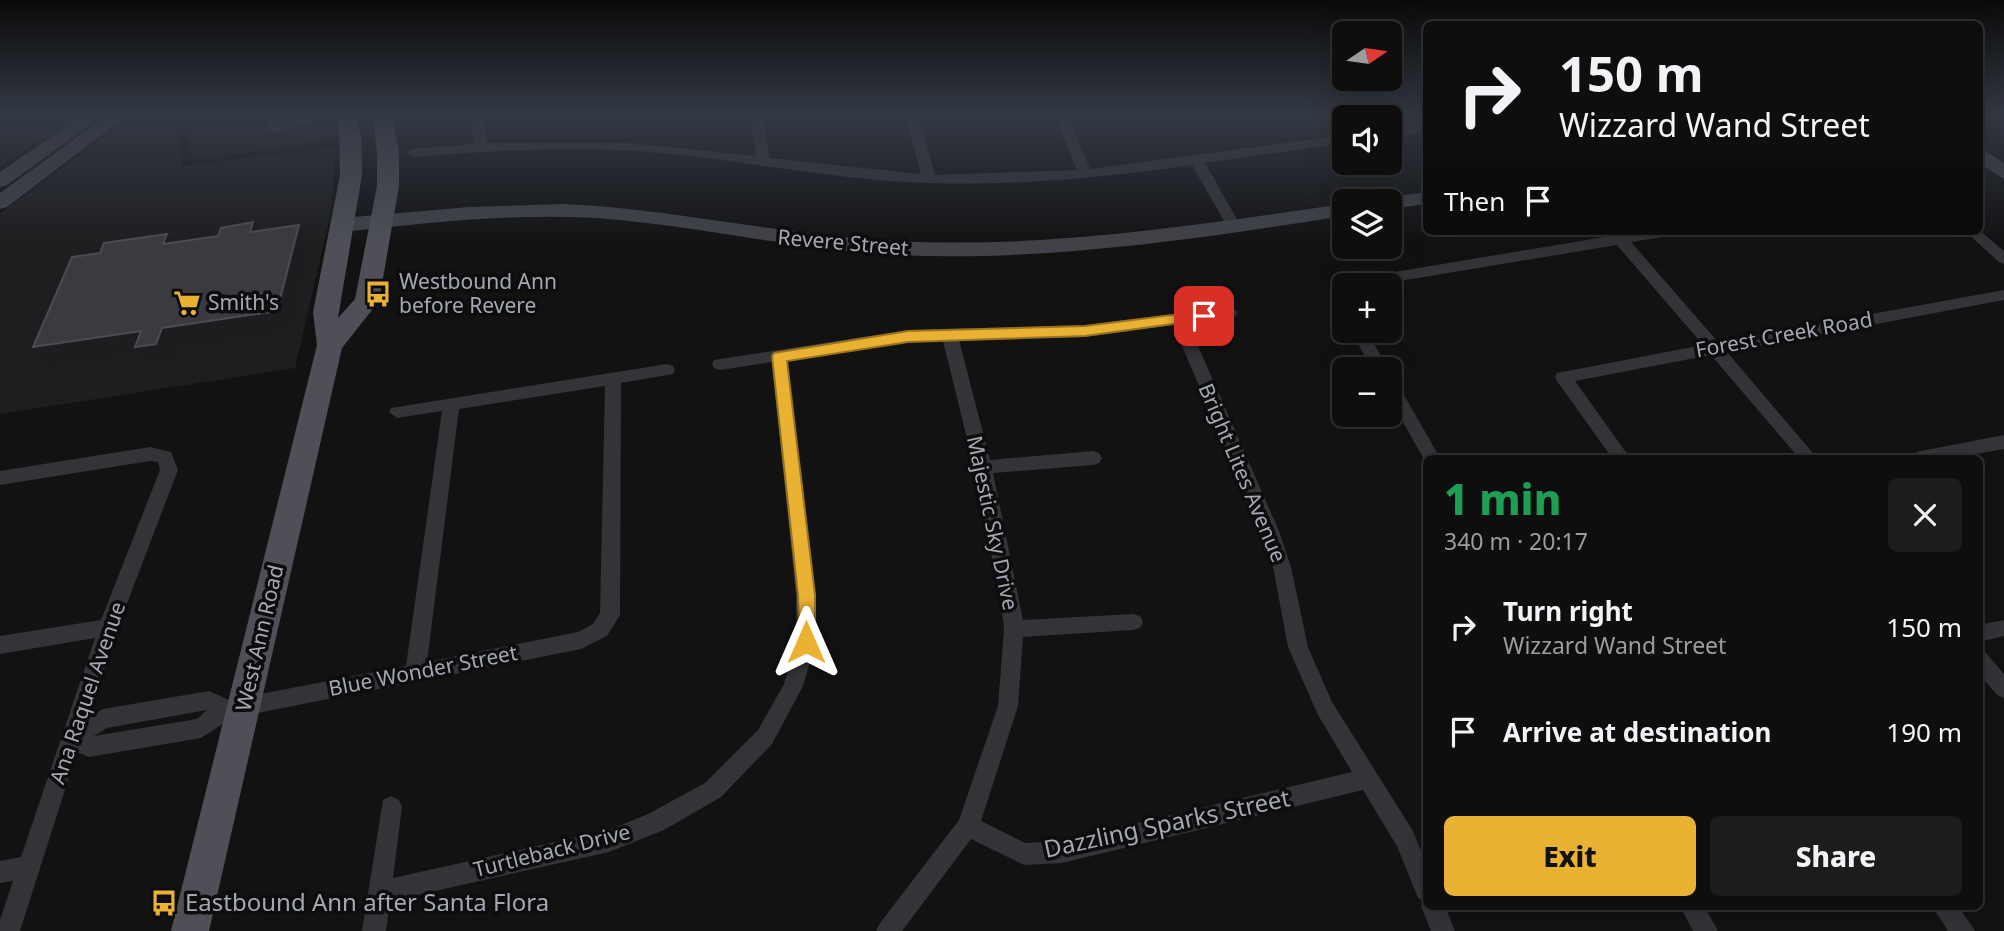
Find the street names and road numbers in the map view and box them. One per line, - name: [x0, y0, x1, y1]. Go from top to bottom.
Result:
- street label: Revere Street: [777, 222, 910, 262]
- street label: Forest Creek Road: [1693, 305, 1874, 363]
- street label: Bright Lites Avenue: [1193, 379, 1293, 566]
- street label: Majestic Sky Drive: [961, 433, 1025, 613]
- street label: West Ann Road: [229, 562, 289, 714]
- street label: Ana Raquel Avenue: [43, 598, 131, 787]
- street label: Blue Wonder Street: [326, 638, 520, 702]
- street label: Dazzling Sparks Street: [1041, 780, 1293, 865]
- street label: Turtleback Drive: [470, 817, 633, 883]

